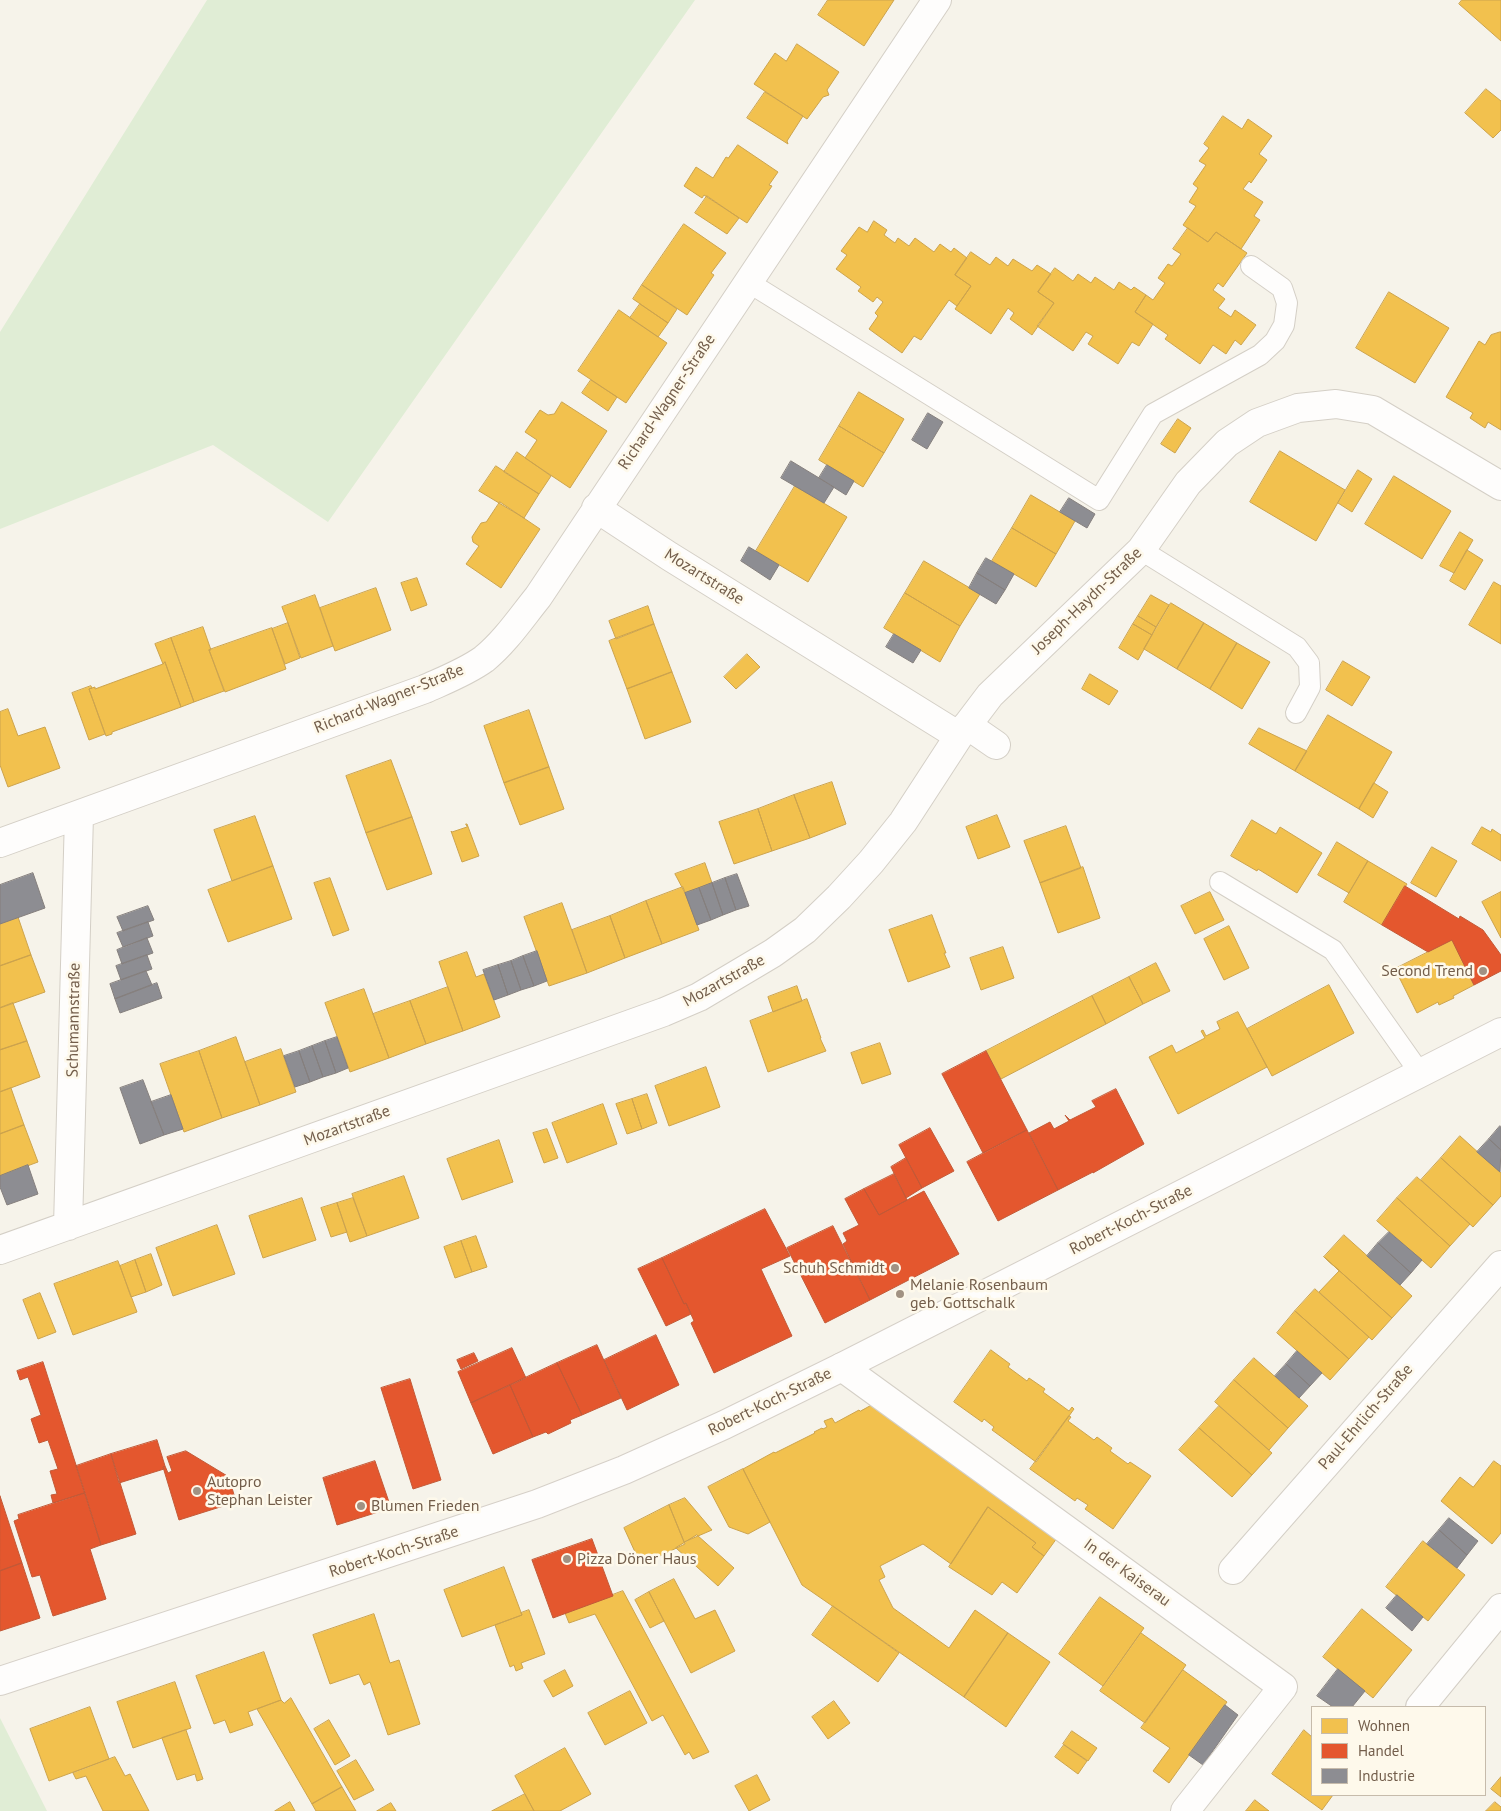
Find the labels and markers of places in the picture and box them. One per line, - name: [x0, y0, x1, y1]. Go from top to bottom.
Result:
- place label: Second Trend: [1381, 961, 1473, 981]
- marker: Second Trend: [1477, 965, 1489, 977]
- place label: Schuh Schmidt: [783, 1258, 885, 1278]
- marker: Schuh Schmidt: [889, 1262, 901, 1274]
- place label: Melanie Rosenbaum geb. Gottschalk: [910, 1275, 1048, 1313]
- marker: Melanie Rosenbaum geb. Gottschalk: [894, 1288, 906, 1300]
- place label: Autopro Stephan Leister: [207, 1472, 313, 1510]
- marker: Autopro Stephan Leister: [191, 1485, 203, 1497]
- place label: Blumen Frieden: [371, 1496, 479, 1516]
- marker: Blumen Frieden: [355, 1500, 367, 1512]
- place label: Pizza Döner Haus: [577, 1549, 696, 1569]
- marker: Pizza Döner Haus: [561, 1553, 573, 1565]

